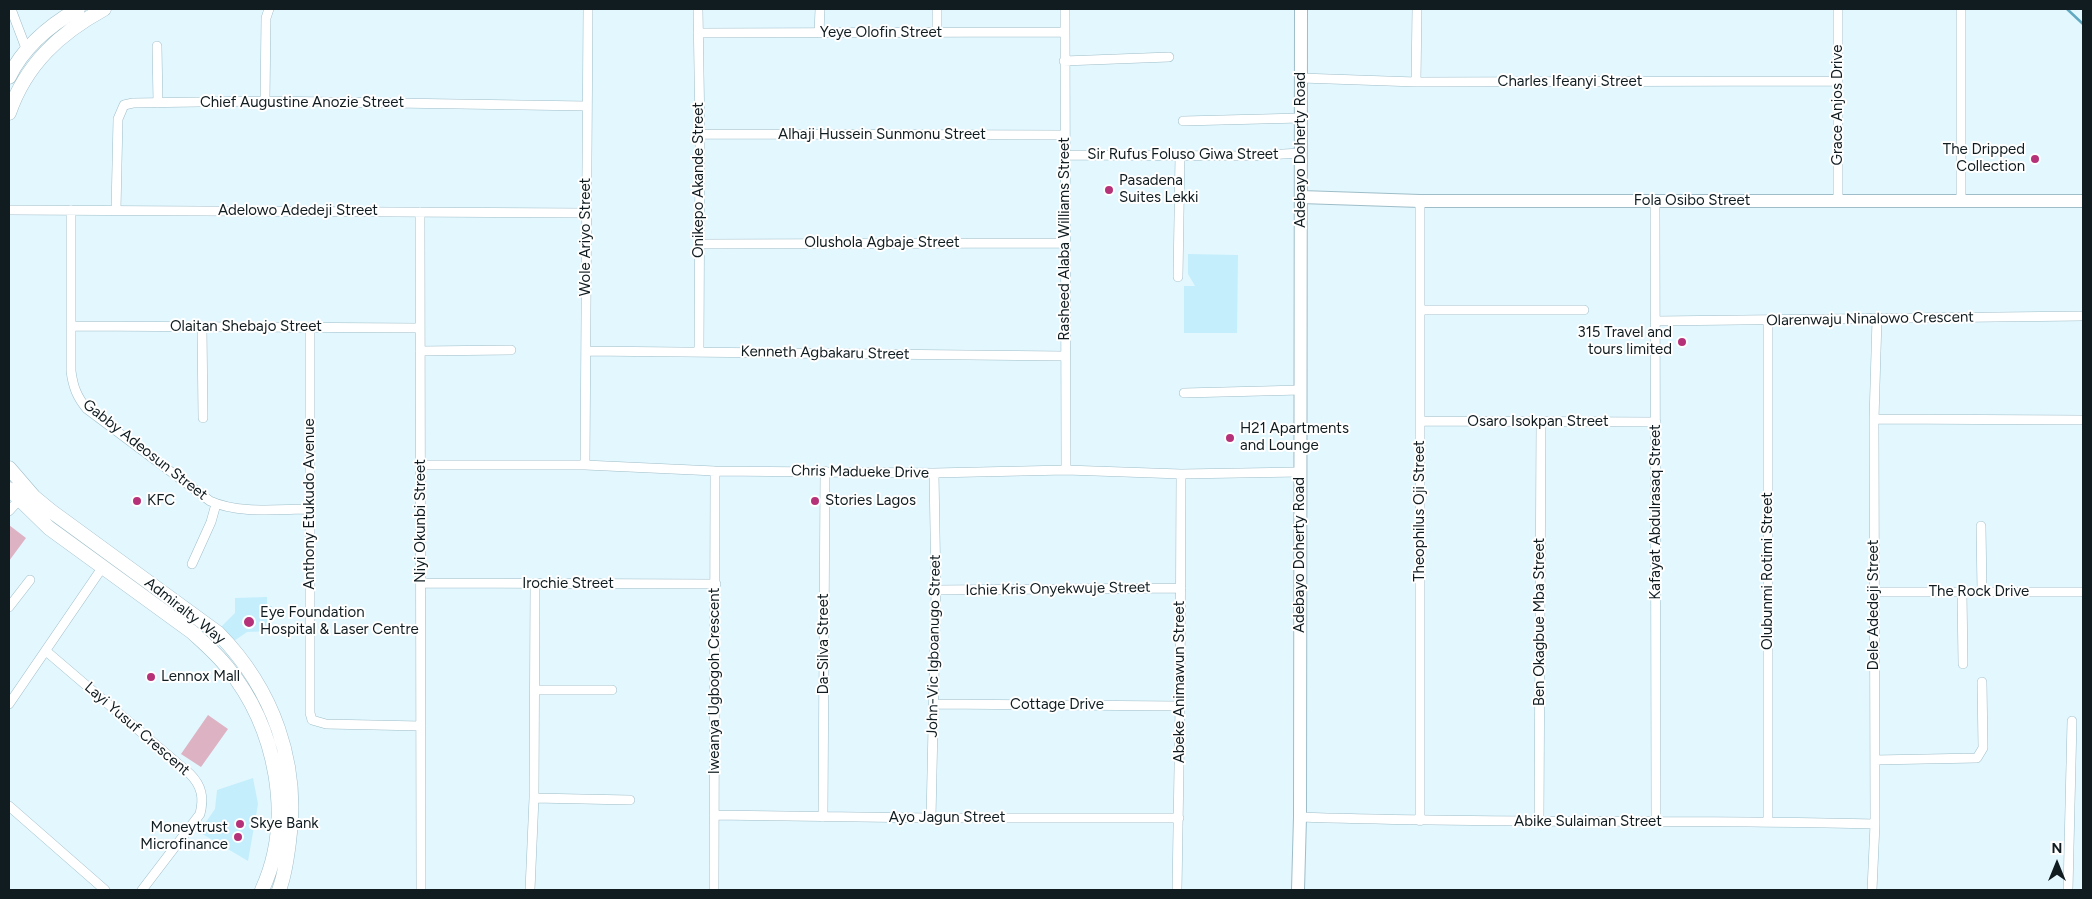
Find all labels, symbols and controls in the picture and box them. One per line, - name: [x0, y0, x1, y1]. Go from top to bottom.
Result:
- street label: Yeye Olofin Street: [820, 24, 942, 42]
- street label: Grace Anjos Drive: [1829, 45, 1847, 165]
- street label: Adebayo Doherty Road: [1292, 72, 1310, 228]
- street label: Charles Ifeanyi Street: [1498, 73, 1642, 91]
- street label: Chief Augustine Anozie Street: [200, 94, 404, 112]
- street label: Onikepo Akande Street: [690, 102, 708, 258]
- street label: Alhaji Hussein Sunmonu Street: [778, 126, 986, 144]
- street label: Rasheed Alaba Williams Street: [1056, 137, 1074, 341]
- place label: The Dripped Collection: [1943, 141, 2025, 176]
- street label: Sir Rufus Foluso Giwa Street: [1087, 146, 1279, 164]
- marker: The Dripped Collection: [2029, 153, 2041, 165]
- place label: Pasadena Suites Lekki: [1119, 172, 1199, 207]
- street label: Wole Ariyo Street: [577, 178, 595, 296]
- marker: Pasadena Suites Lekki: [1103, 184, 1115, 196]
- street label: Fola Osibo Street: [1634, 192, 1750, 210]
- street label: Adelowo Adedeji Street: [218, 202, 378, 220]
- street label: Olushola Agbaje Street: [804, 234, 960, 252]
- street label: Olarenwaju Ninalowo Crescent: [1766, 308, 1974, 330]
- street label: Olaitan Shebajo Street: [170, 318, 322, 336]
- place label: 315 Travel and tours limited: [1577, 324, 1672, 359]
- marker: 315 Travel and tours limited: [1676, 336, 1688, 348]
- street label: Kenneth Agbakaru Street: [740, 343, 910, 363]
- street label: Gabby Adeosun Street: [79, 396, 211, 504]
- street label: Osaro Isokpan Street: [1467, 413, 1609, 431]
- street label: Anthony Etukudo Avenue: [301, 418, 319, 590]
- place label: H21 Apartments and Lounge: [1240, 420, 1349, 455]
- street label: Kafayat Abdulrasaq Street: [1647, 424, 1665, 600]
- marker: H21 Apartments and Lounge: [1224, 432, 1236, 444]
- street label: Theophilus Oji Street: [1411, 440, 1429, 582]
- street label: Niyi Okunbi Street: [412, 459, 430, 583]
- street label: Chris Madueke Drive: [791, 462, 929, 482]
- street label: Adebayo Doherty Road: [1291, 477, 1309, 633]
- place label: KFC: [147, 492, 175, 510]
- place label: Stories Lagos: [825, 492, 916, 510]
- street label: Olubunmi Rotimi Street: [1759, 492, 1777, 650]
- marker: KFC: [131, 495, 143, 507]
- marker: Stories Lagos: [809, 495, 821, 507]
- street label: Ben Okagbue Mba Street: [1531, 538, 1549, 706]
- street label: Dele Adedeji Street: [1865, 540, 1883, 670]
- street label: John-Vic Igboanugo Street: [923, 554, 945, 738]
- street label: Admiralty Way: [141, 574, 229, 648]
- street label: Irochie Street: [522, 575, 614, 593]
- street label: Ichie Kris Onyekwuje Street: [965, 578, 1151, 600]
- street label: The Rock Drive: [1929, 583, 2029, 601]
- street label: Iweanya Ugbogoh Crescent: [706, 588, 724, 774]
- street label: Da-Silva Street: [815, 593, 833, 695]
- street label: Abeke Animawun Street: [1171, 601, 1189, 763]
- place label: Eye Foundation Hospital & Laser Centre: [260, 604, 419, 639]
- marker: Eye Foundation Hospital & Laser Centre: [242, 615, 256, 629]
- place label: Lennox Mall: [161, 668, 240, 686]
- marker: Lennox Mall: [145, 671, 157, 683]
- street label: Layi Yusuf Crescent: [81, 678, 193, 780]
- street label: Cottage Drive: [1010, 696, 1104, 714]
- street label: Ayo Jagun Street: [889, 809, 1005, 827]
- street label: Abike Sulaiman Street: [1514, 813, 1662, 831]
- place label: Skye Bank: [250, 815, 319, 833]
- marker: Skye Bank: [234, 818, 246, 830]
- place label: Moneytrust Microfinance: [140, 819, 228, 854]
- marker: Moneytrust Microfinance: [232, 831, 244, 843]
- north arrow: [2032, 839, 2082, 889]
- text: N: [2052, 840, 2062, 857]

